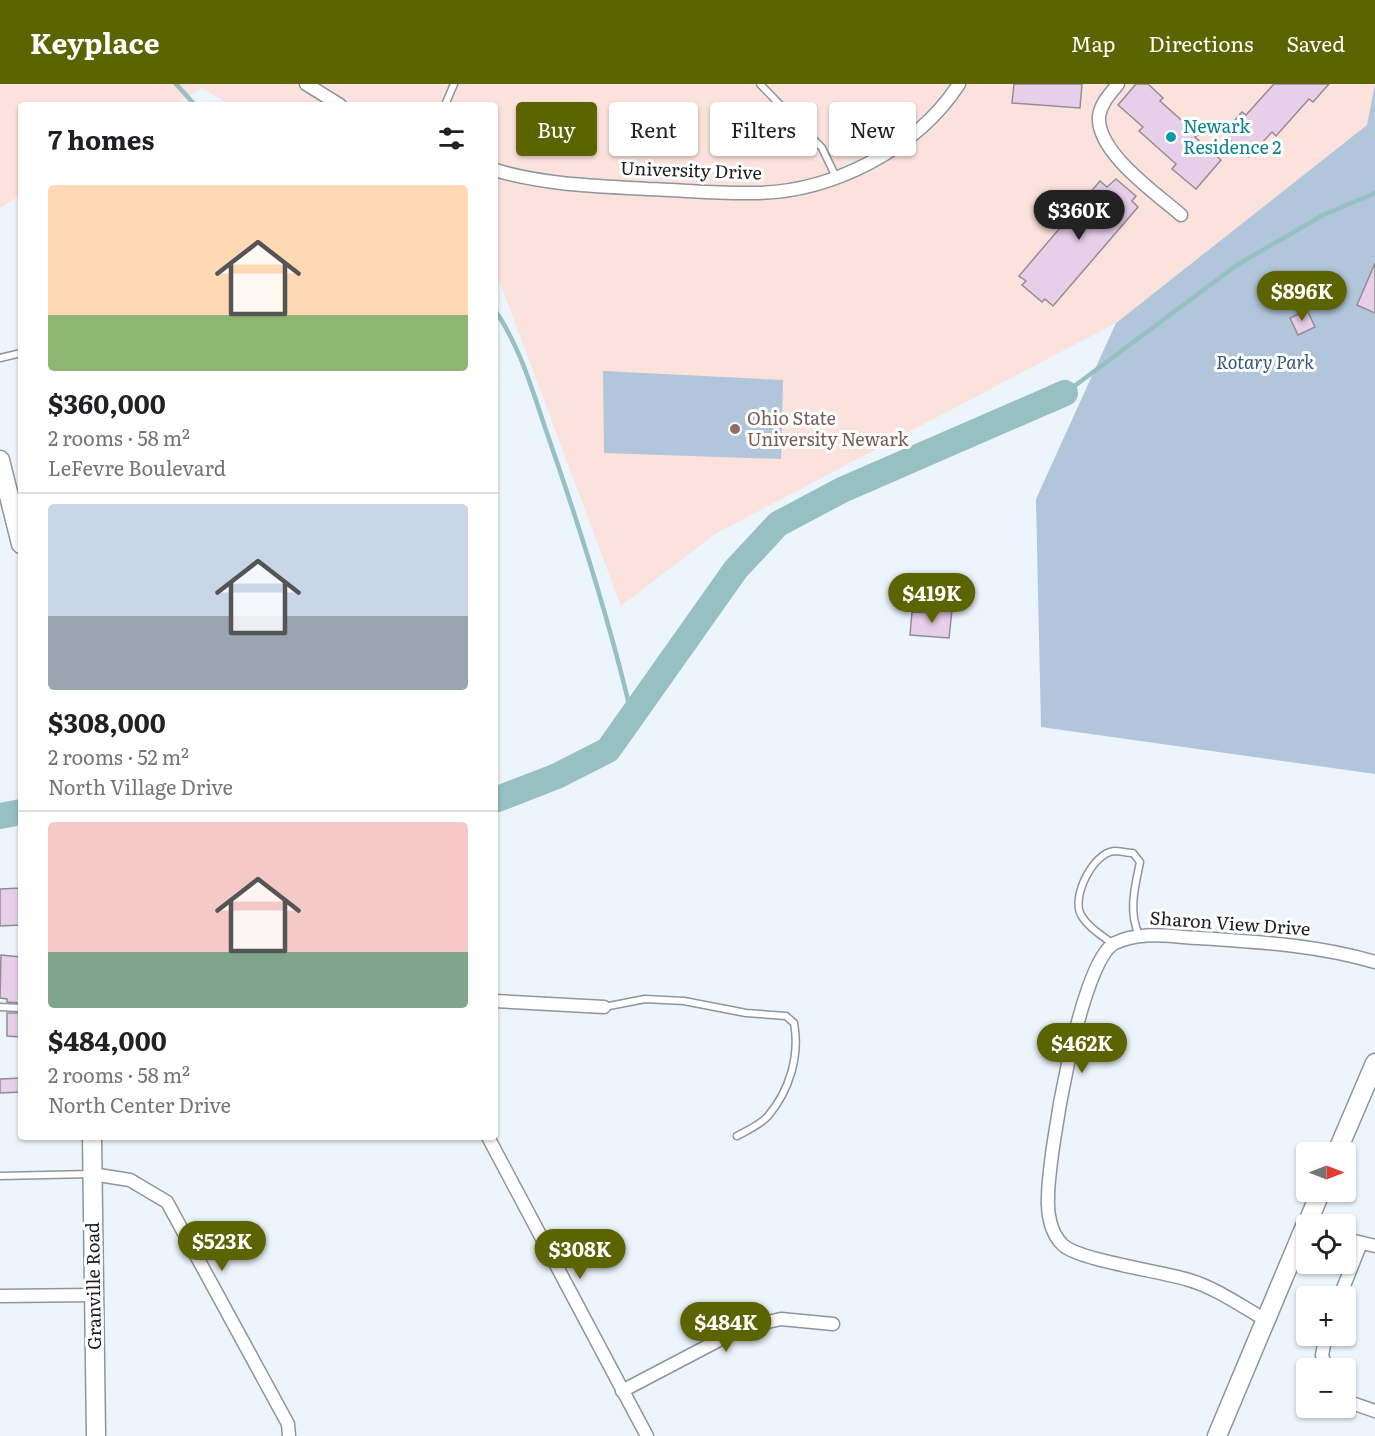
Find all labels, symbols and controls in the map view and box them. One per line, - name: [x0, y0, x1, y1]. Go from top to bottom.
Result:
- text: Keyplace: [30, 21, 160, 63]
- text: Map: [1071, 27, 1116, 58]
- text: Directions: [1149, 27, 1254, 58]
- text: Saved: [1287, 27, 1345, 58]
- chip: Buy: [516, 102, 597, 156]
- chip: Rent: [609, 102, 698, 156]
- chip: Filters: [710, 102, 817, 156]
- chip: New: [829, 102, 916, 156]
- place label: Newark Residence 2: [1183, 112, 1281, 160]
- text: 7 homes: [48, 119, 154, 158]
- icon: filters: [435, 122, 468, 155]
- marker: Newark Residence 2: [1164, 130, 1178, 144]
- street label: University Drive: [620, 154, 762, 185]
- pin: $360K: [1037, 190, 1121, 241]
- text: $360K: [1048, 194, 1110, 224]
- icon: home: [204, 224, 312, 332]
- pin: $896K: [1260, 271, 1344, 322]
- text: $896K: [1271, 275, 1333, 305]
- park label: Rotary Park: [1216, 348, 1314, 375]
- text: $360,000: [48, 383, 166, 422]
- place label: Ohio State University Newark: [747, 404, 909, 452]
- text: 2 rooms · 58 m²: [48, 422, 190, 452]
- marker: Ohio State University Newark: [728, 422, 742, 436]
- text: LeFevre Boulevard: [48, 452, 226, 482]
- icon: home: [204, 543, 312, 651]
- pin: $419K: [890, 573, 974, 624]
- text: $419K: [902, 577, 962, 607]
- text: $308,000: [48, 702, 166, 741]
- text: 2 rooms · 52 m²: [48, 741, 189, 771]
- text: North Village Drive: [48, 771, 233, 801]
- icon: home: [204, 861, 312, 969]
- street label: Sharon View Drive: [1149, 903, 1311, 942]
- text: $484,000: [48, 1020, 167, 1059]
- pin: $462K: [1040, 1023, 1124, 1074]
- text: $462K: [1051, 1027, 1113, 1057]
- text: 2 rooms · 58 m²: [48, 1059, 190, 1089]
- text: North Center Drive: [48, 1089, 231, 1119]
- north arrow: [1296, 1142, 1356, 1202]
- map controls: [1296, 1142, 1356, 1418]
- button: locate: [1296, 1214, 1356, 1274]
- pin: $523K: [180, 1221, 264, 1272]
- street label: Granville Road: [78, 1222, 107, 1350]
- text: $523K: [192, 1225, 252, 1255]
- pin: $308K: [538, 1229, 622, 1280]
- text: $308K: [549, 1233, 611, 1263]
- button: +: [1296, 1286, 1356, 1346]
- pin: $484K: [684, 1302, 768, 1353]
- text: $484K: [694, 1306, 758, 1336]
- button: −: [1296, 1358, 1356, 1418]

